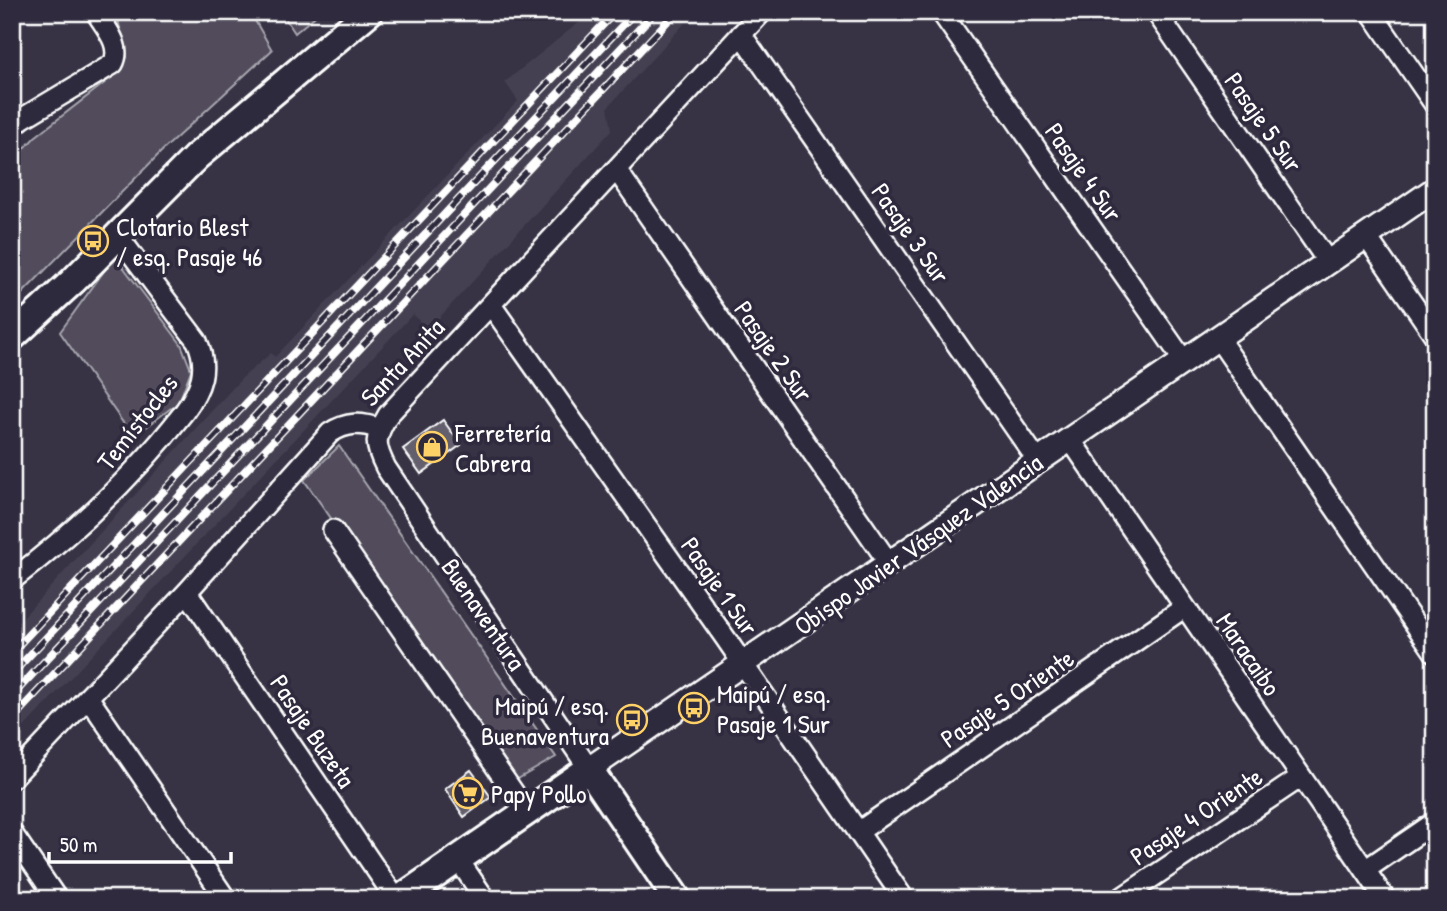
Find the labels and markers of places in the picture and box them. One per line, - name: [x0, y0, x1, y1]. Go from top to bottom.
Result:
- place label: Clotario Blest / esq. Pasaje 46: [116, 209, 262, 274]
- bus stop icon: Clotario Blest / esq. Pasaje 46: [76, 224, 110, 258]
- place label: Ferretería Cabrera: [454, 415, 551, 480]
- shop icon: Ferretería Cabrera: [415, 430, 449, 464]
- place label: Maipú / esq. Pasaje 1 Sur: [717, 676, 831, 741]
- place label: Maipú / esq. Buenaventura: [481, 688, 609, 753]
- bus stop icon: Maipú / esq. Pasaje 1 Sur: [677, 691, 711, 725]
- bus stop icon: Maipú / esq. Buenaventura: [615, 703, 649, 737]
- supermarket icon: Papy Pollo: [451, 776, 485, 810]
- place label: Papy Pollo: [491, 776, 586, 811]

